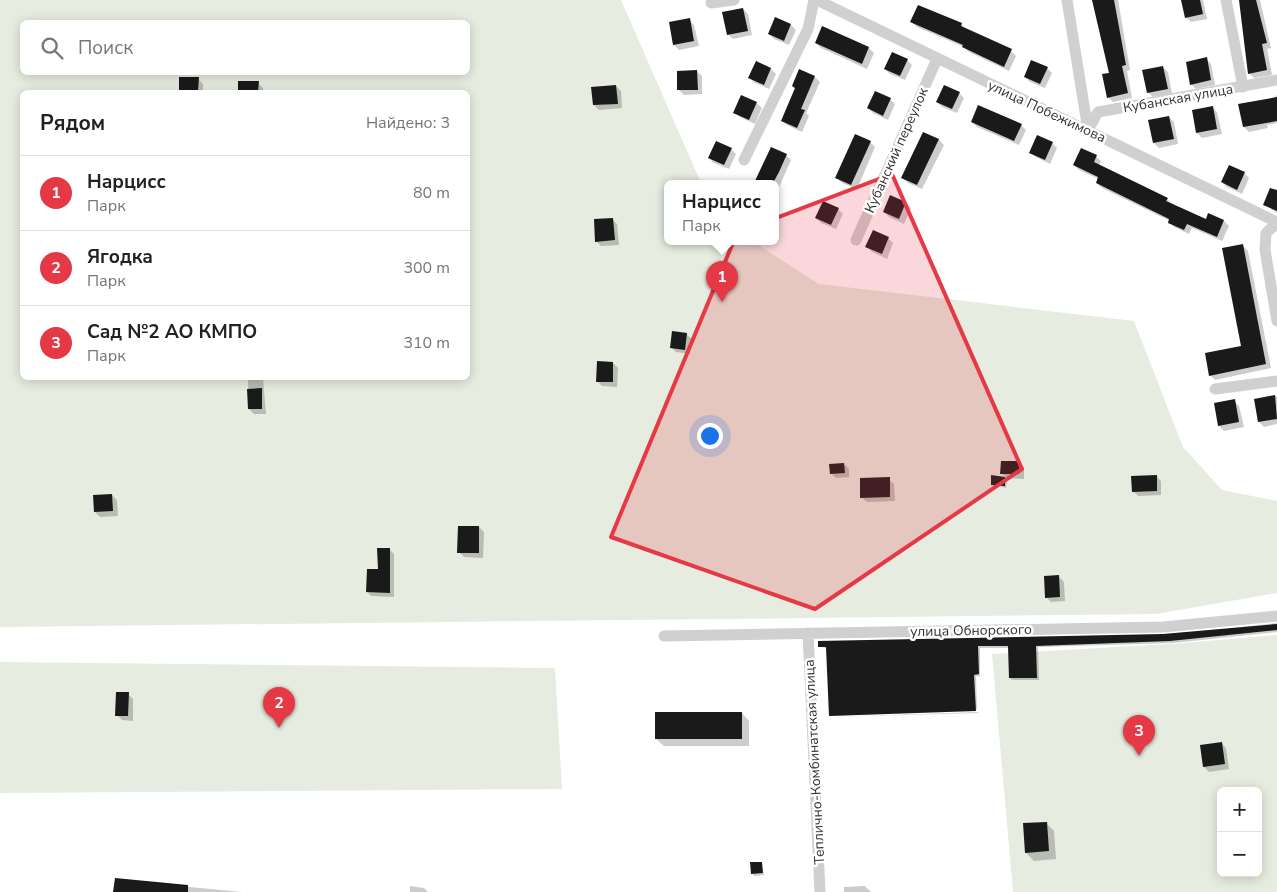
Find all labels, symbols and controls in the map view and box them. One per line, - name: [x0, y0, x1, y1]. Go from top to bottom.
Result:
- search box: [20, 20, 470, 75]
- icon: search: [38, 34, 66, 62]
- text: Поиск: [78, 35, 133, 61]
- street label: улица Побежимова: [985, 76, 1109, 147]
- street label: Кубанская улица: [1122, 79, 1235, 118]
- street label: Кубанский переулок: [860, 84, 933, 216]
- text: Рядом: [40, 109, 105, 137]
- text: Найдено: 3: [366, 112, 450, 134]
- text: Нарцисс: [87, 169, 166, 195]
- popup: [664, 180, 779, 245]
- text: 1: [51, 182, 61, 204]
- text: 80 m: [413, 182, 450, 204]
- text: Нарцисс: [682, 189, 761, 215]
- text: Парк: [87, 195, 126, 217]
- text: Парк: [682, 215, 721, 237]
- text: Ягодка: [87, 244, 153, 270]
- text: 2: [51, 257, 61, 279]
- text: 300 m: [403, 257, 450, 279]
- pin: 1: [706, 261, 738, 302]
- text: Парк: [87, 270, 126, 292]
- text: Сад №2 АО КМПО: [87, 319, 257, 345]
- text: 3: [51, 332, 61, 354]
- text: 310 m: [403, 332, 450, 354]
- text: Парк: [87, 345, 126, 367]
- your location: [697, 423, 723, 449]
- street label: улица Обнорского: [910, 620, 1032, 641]
- street label: Теплично-Комбинатская улица: [800, 659, 829, 865]
- pin: 2: [263, 687, 295, 728]
- pin: 3: [1123, 715, 1155, 756]
- map controls: [1217, 787, 1262, 877]
- button: +: [1217, 787, 1262, 832]
- button: −: [1217, 832, 1262, 877]

